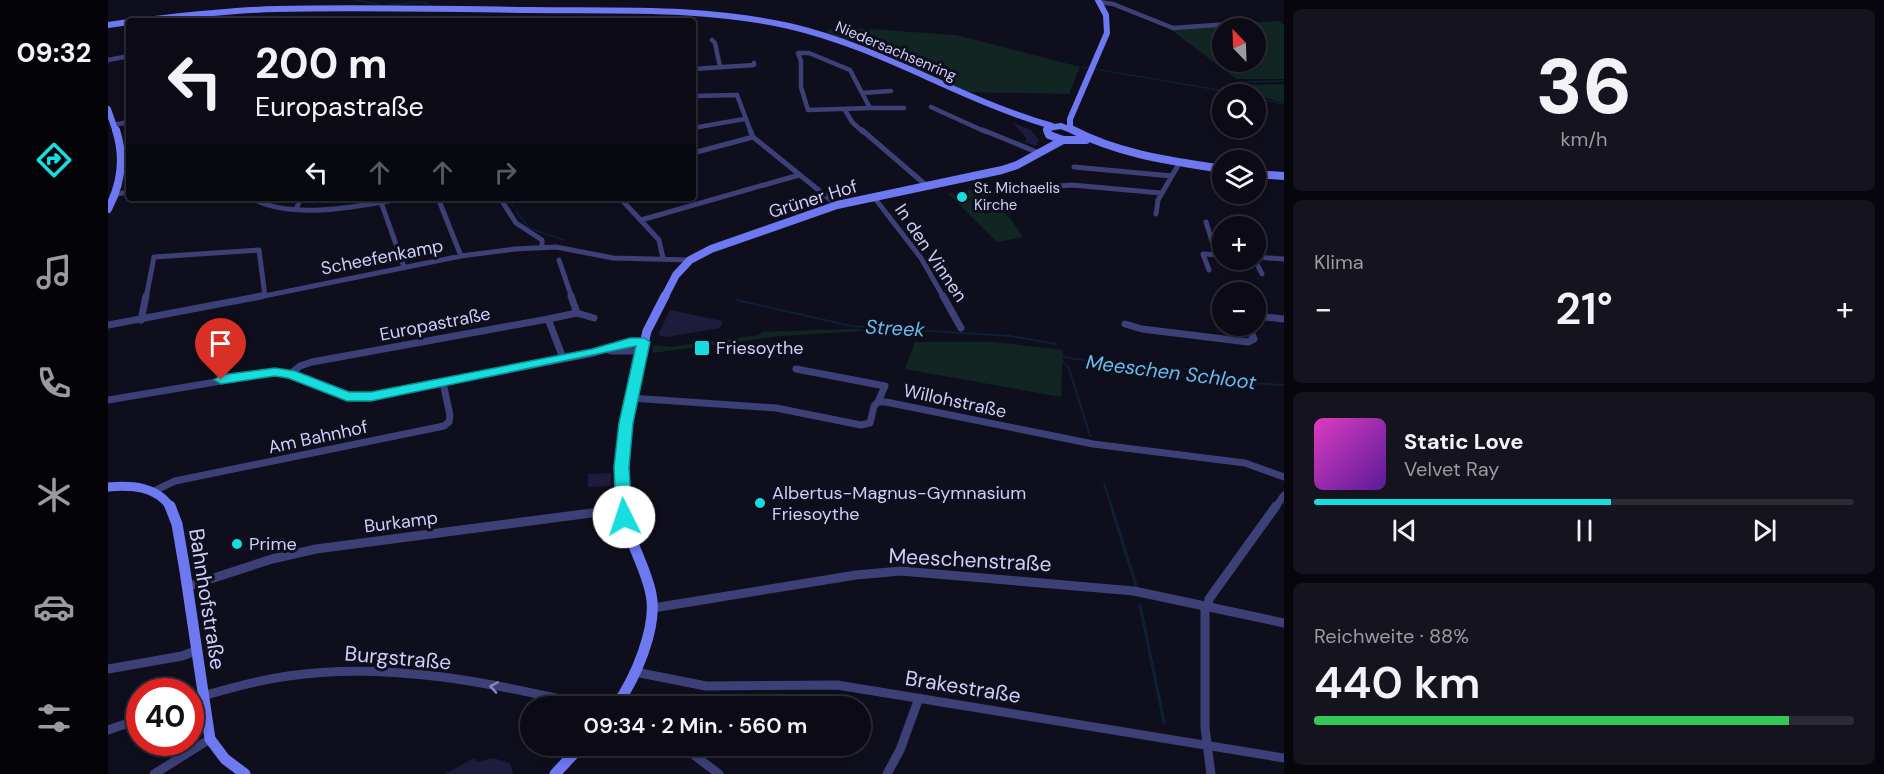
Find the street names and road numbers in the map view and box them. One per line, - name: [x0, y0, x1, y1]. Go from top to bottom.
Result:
- street label: Niedersachsenring: [832, 16, 960, 86]
- street label: Grüner Hof: [766, 174, 860, 224]
- street label: In den Vinnen: [889, 199, 973, 307]
- street label: Scheefenkamp: [319, 233, 445, 281]
- street label: Europastraße: [377, 301, 493, 347]
- street label: Willohstraße: [901, 378, 1009, 424]
- street label: Am Bahnhof: [266, 415, 370, 459]
- street label: Burkamp: [363, 506, 439, 538]
- street label: Bahnhofstraße: [182, 526, 232, 672]
- street label: Meeschenstraße: [888, 542, 1052, 578]
- street label: Burgstraße: [344, 639, 453, 677]
- street label: Brakestraße: [903, 664, 1023, 710]

